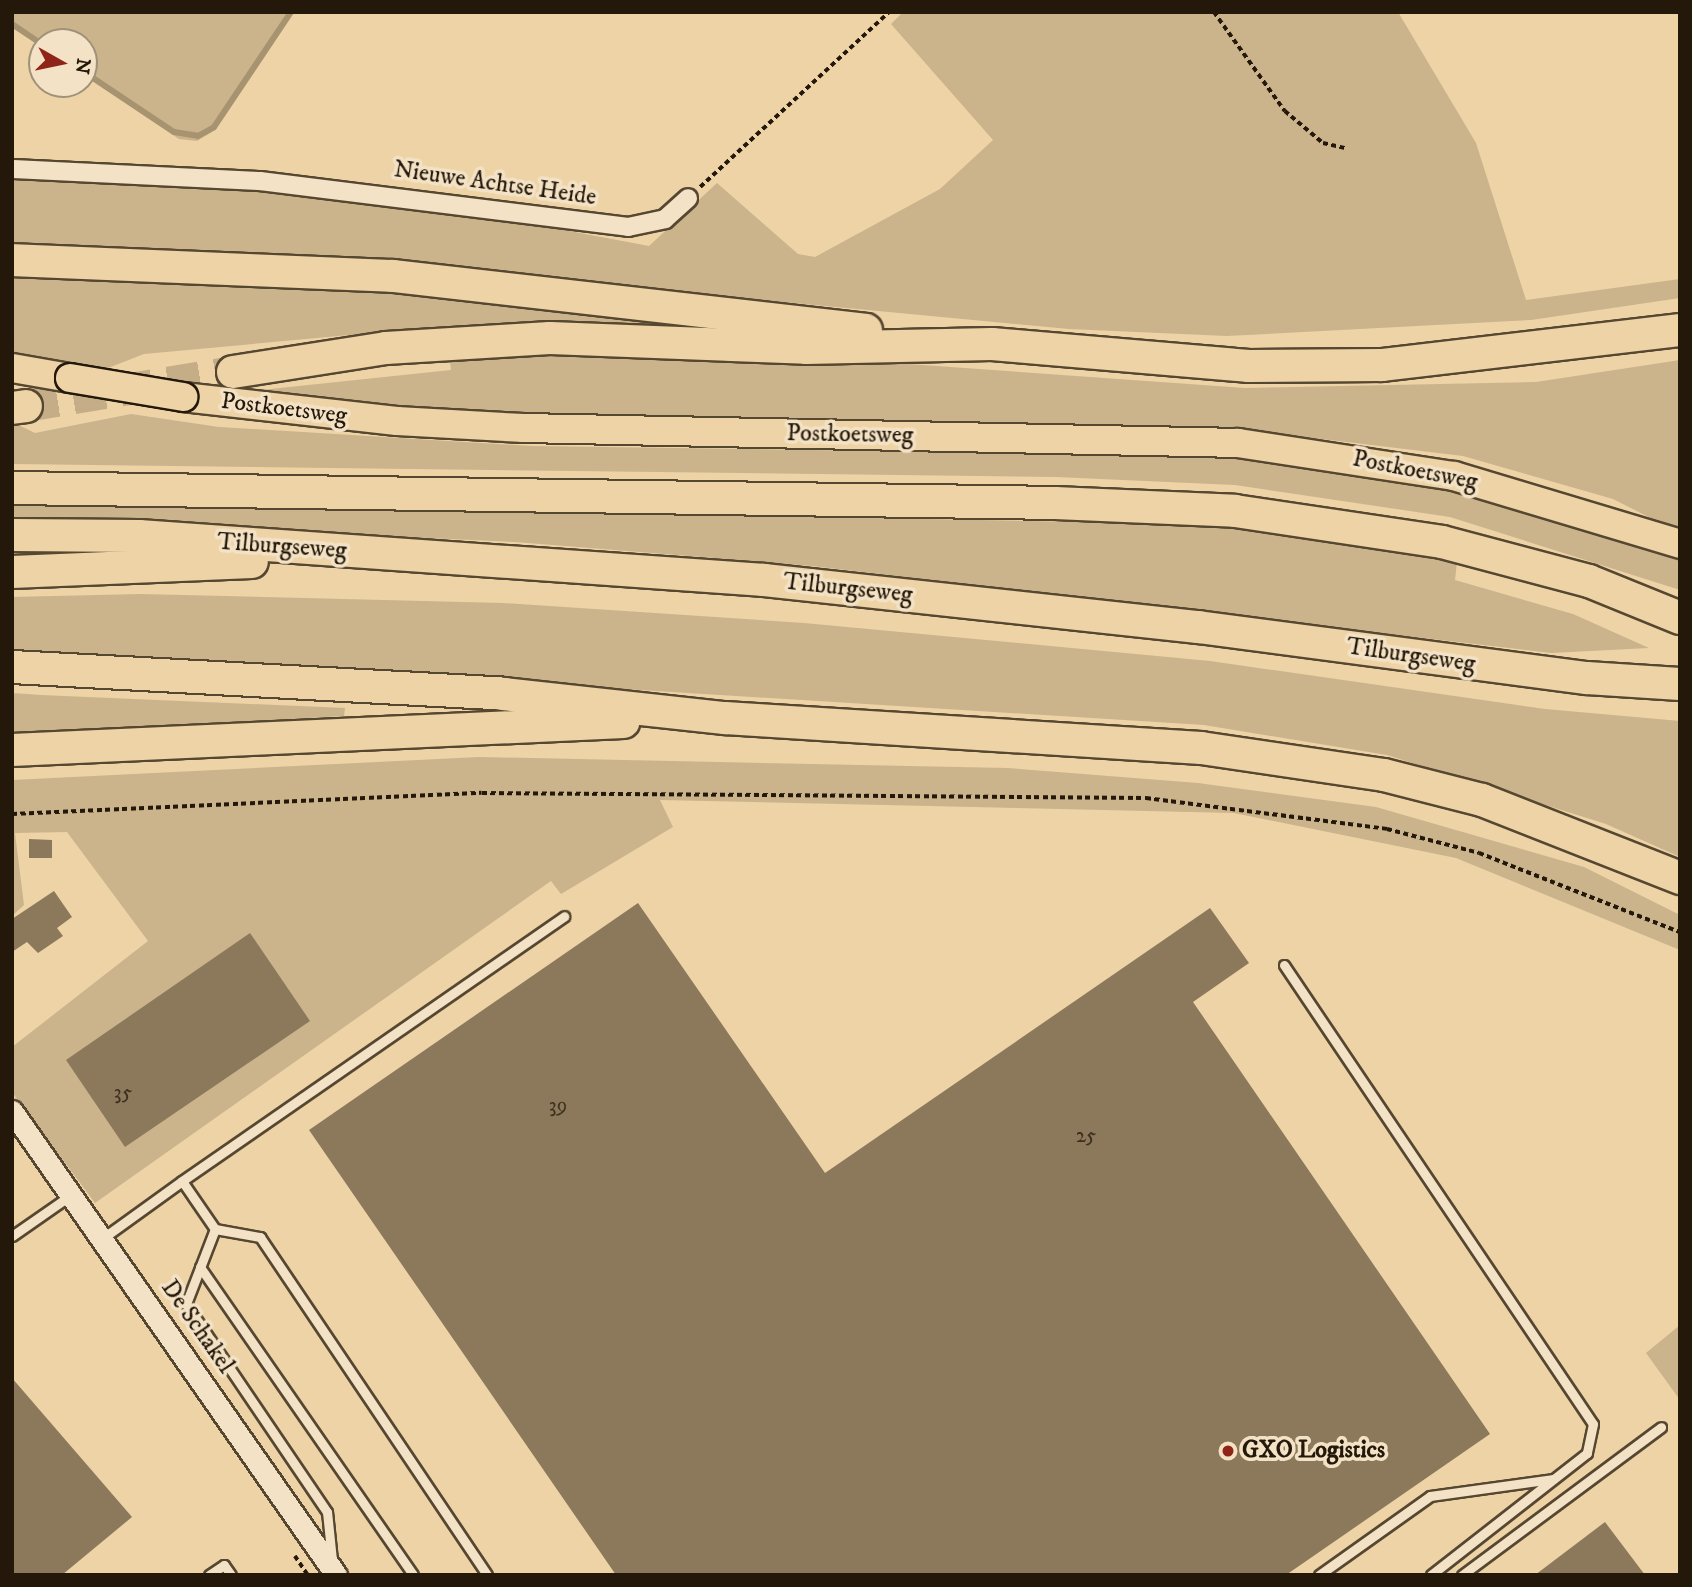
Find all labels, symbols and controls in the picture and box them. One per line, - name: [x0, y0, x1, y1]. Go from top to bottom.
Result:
- north arrow: [28, 28, 98, 98]
- text: N: [70, 57, 95, 76]
- street label: Nieuwe Achtse Heide: [392, 156, 598, 212]
- street label: Postkoetsweg: [219, 387, 349, 431]
- street label: Postkoetsweg: [786, 419, 914, 451]
- street label: Postkoetsweg: [1350, 445, 1480, 497]
- street label: Tilburgseweg: [216, 528, 348, 566]
- street label: Tilburgseweg: [782, 568, 914, 610]
- street label: Tilburgseweg: [1345, 633, 1477, 679]
- house number: 35: [114, 1080, 132, 1106]
- house number: 39: [549, 1093, 567, 1119]
- house number: 25: [1076, 1123, 1096, 1149]
- street label: De Schakel: [154, 1275, 240, 1379]
- place label: GXO Logistics: [1242, 1437, 1385, 1465]
- marker: GXO Logistics: [1220, 1443, 1236, 1459]

